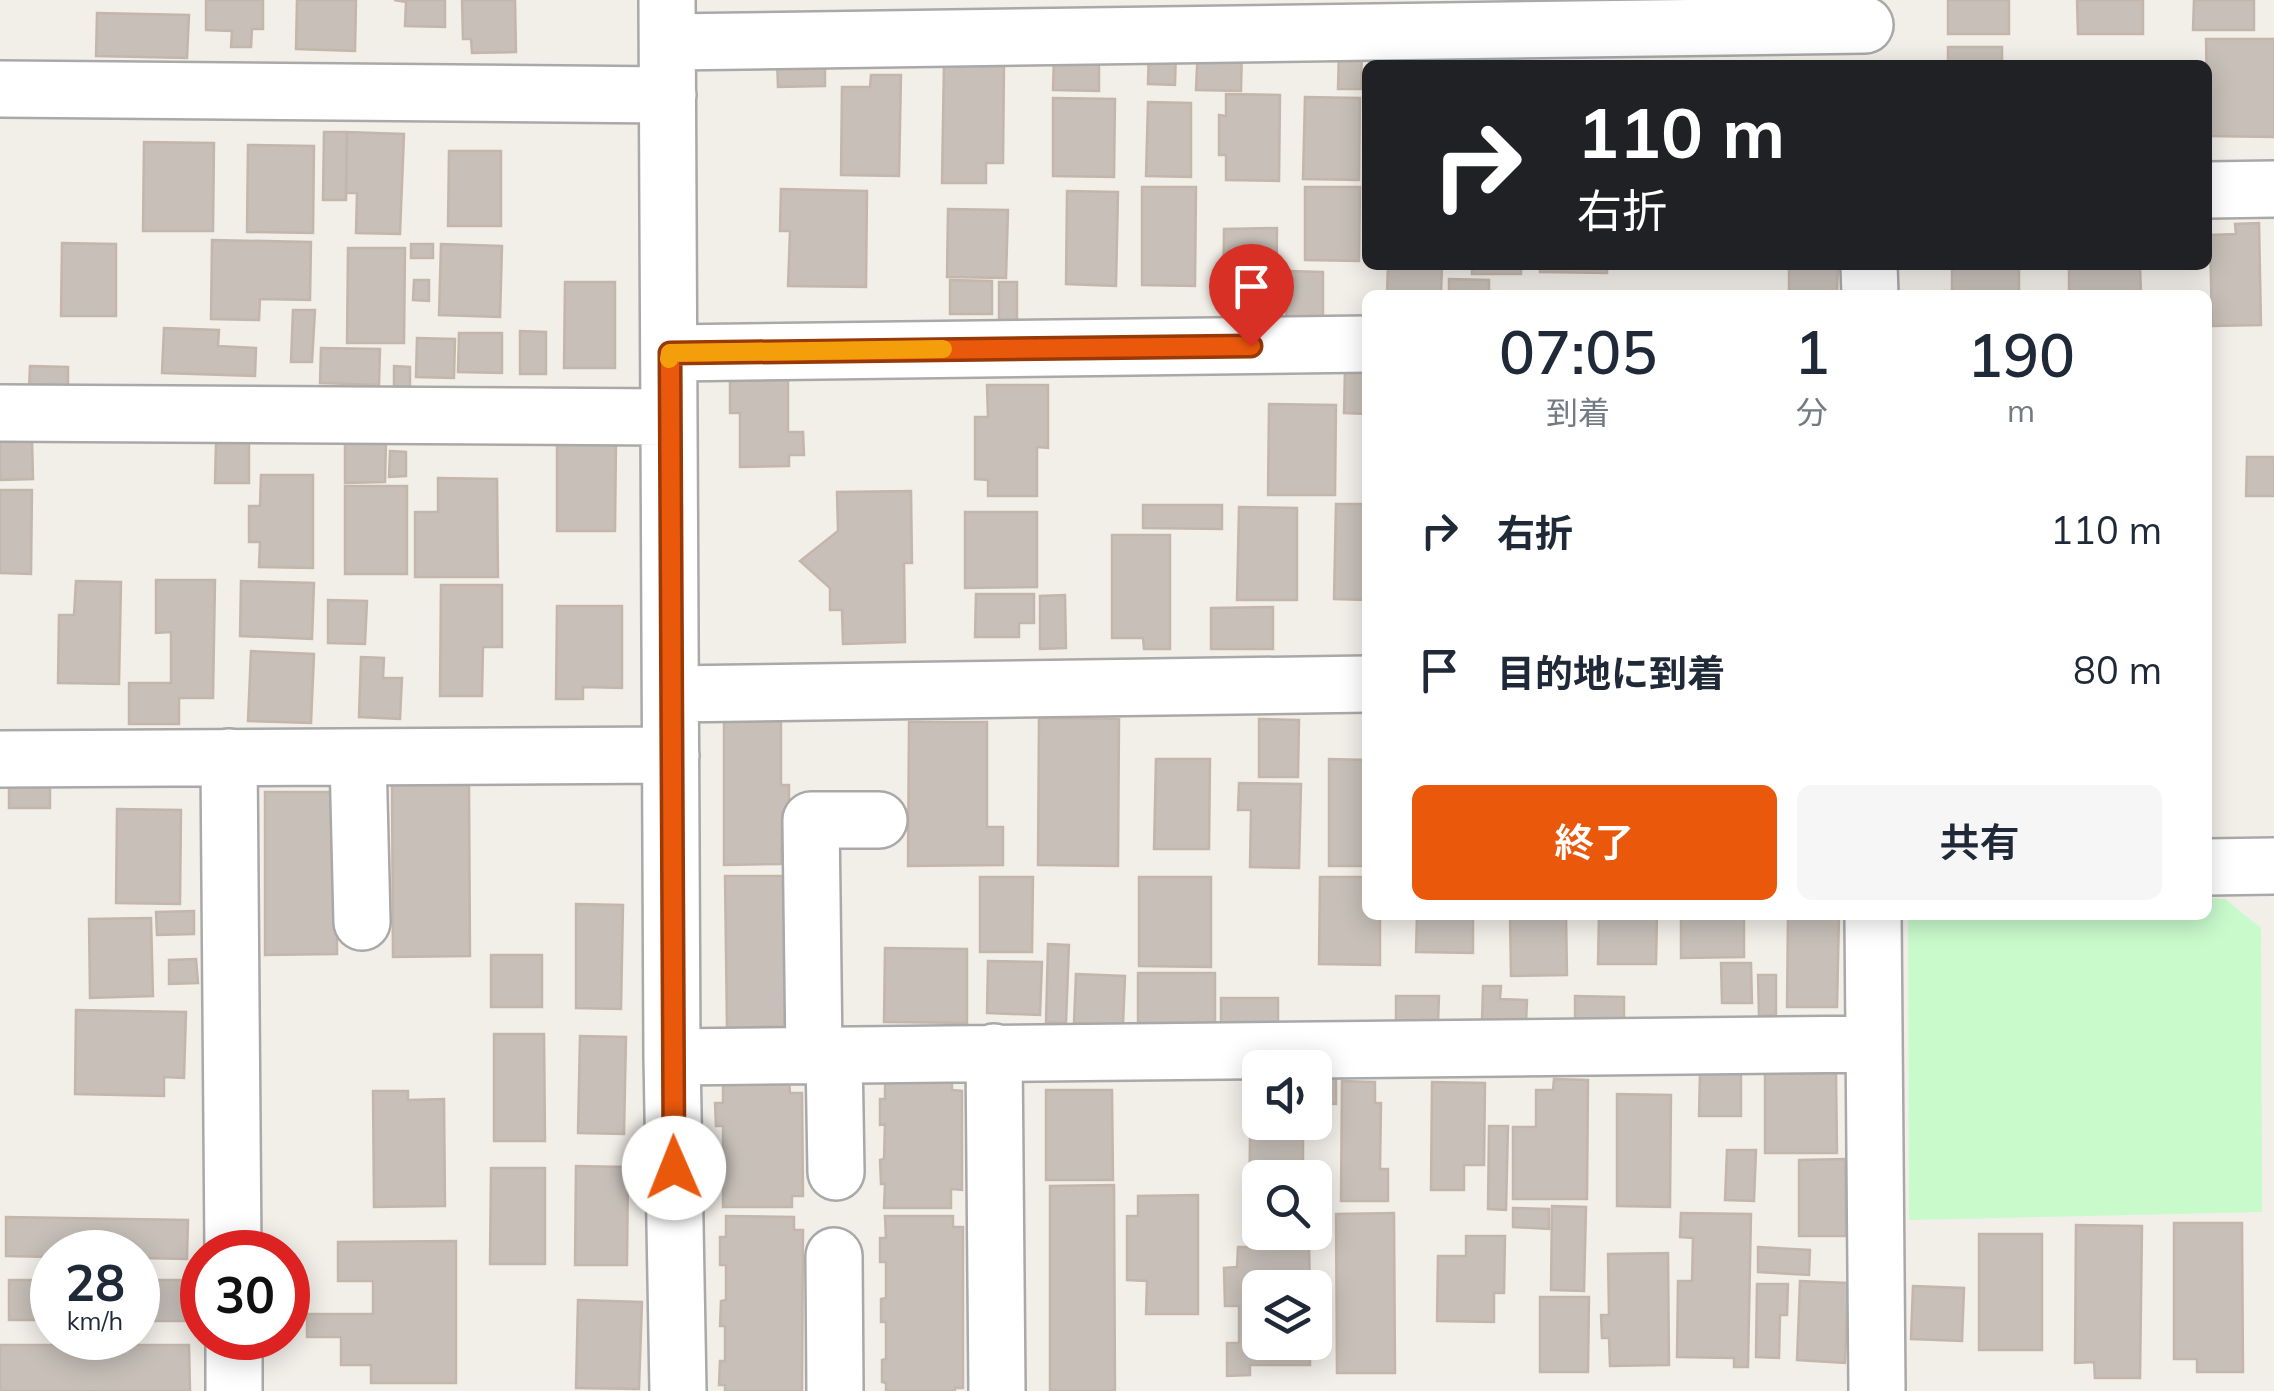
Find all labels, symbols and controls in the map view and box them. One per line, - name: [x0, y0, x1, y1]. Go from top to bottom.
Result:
- text: 110 m: [1577, 88, 1785, 176]
- icon: right: [1412, 100, 1542, 230]
- text: 右折: [1577, 182, 1667, 238]
- pin: [1209, 244, 1294, 347]
- icon: arrive: [1224, 259, 1279, 314]
- text: 07:05: [1499, 314, 1657, 389]
- text: 1: [1794, 314, 1830, 389]
- text: 190: [1967, 317, 2075, 392]
- text: m: [2007, 390, 2035, 430]
- text: 到着: [1546, 392, 1610, 432]
- text: 分: [1796, 392, 1828, 432]
- icon: right: [1412, 503, 1467, 558]
- text: 110 m: [2050, 506, 2162, 554]
- text: 右折: [1497, 509, 1573, 557]
- icon: arrive: [1412, 643, 1467, 698]
- text: 80 m: [2073, 646, 2162, 694]
- text: 目的地に到着: [1497, 649, 1725, 697]
- button: 終了: [1412, 785, 1777, 900]
- button: 共有: [1797, 785, 2162, 900]
- map controls: [1242, 1050, 1332, 1360]
- button: sound: [1242, 1050, 1332, 1140]
- position arrow: [622, 1116, 726, 1220]
- button: search: [1242, 1160, 1332, 1250]
- speed limit sign: 30: [180, 1230, 310, 1360]
- text: 28: [65, 1251, 125, 1314]
- button: layers: [1242, 1270, 1332, 1360]
- text: km/h: [67, 1305, 123, 1336]

